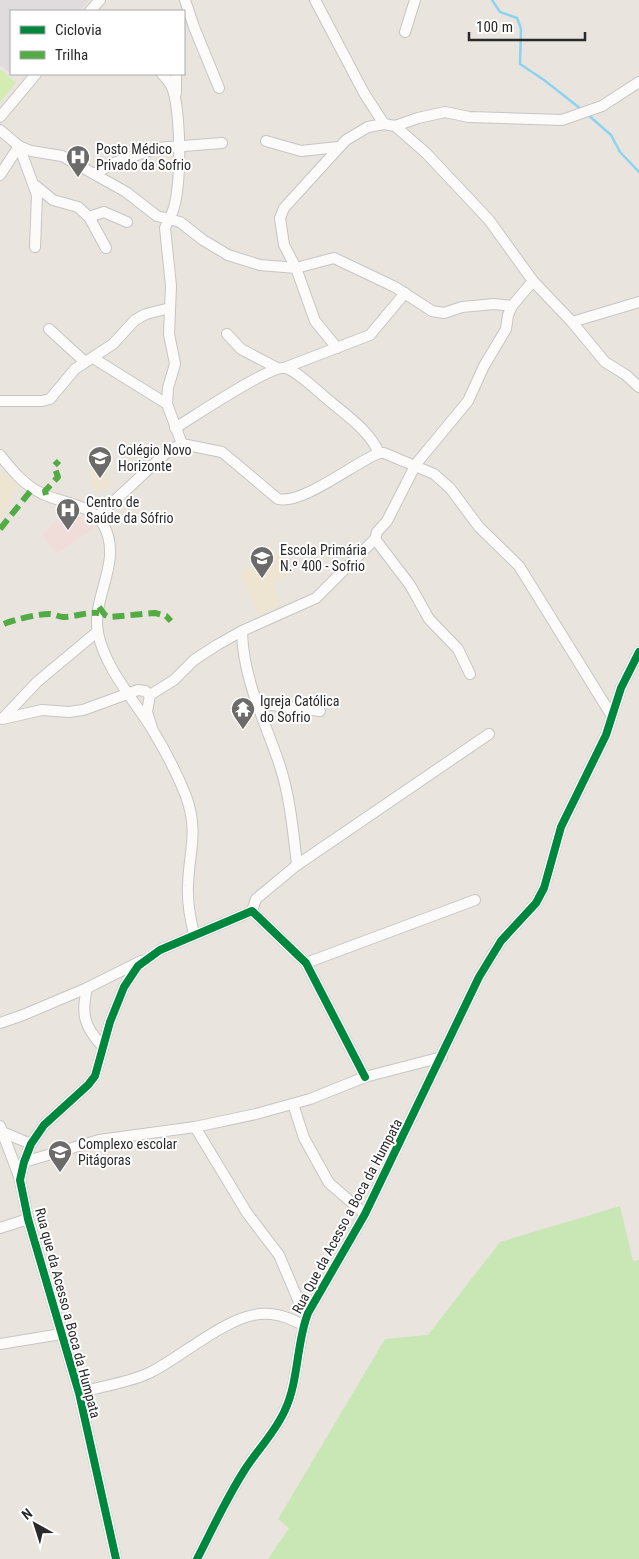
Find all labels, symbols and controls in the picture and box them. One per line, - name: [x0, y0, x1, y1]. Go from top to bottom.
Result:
- legend: [10, 10, 185, 75]
- scale bar: [469, 10, 585, 42]
- text: 100 m: [476, 18, 513, 36]
- text: Ciclovia: [55, 21, 102, 39]
- text: Trilha: [55, 46, 88, 64]
- place label: Posto Médico Privado da Sofrio: [96, 141, 191, 173]
- hospital icon: Posto Médico Privado da Sofrio: [65, 144, 91, 178]
- place label: Colégio Novo Horizonte: [118, 442, 192, 474]
- school or university icon: Colégio Novo Horizonte: [87, 445, 113, 479]
- place label: Centro de Saúde da Sófrio: [86, 494, 174, 526]
- hospital icon: Centro de Saúde da Sófrio: [55, 497, 81, 531]
- place label: Escola Primária N.º 400 - Sofrio: [280, 542, 367, 574]
- school or university icon: Escola Primária N.º 400 - Sofrio: [249, 545, 275, 579]
- place label: Igreja Católica do Sofrio: [260, 693, 339, 725]
- temple icon: Igreja Católica do Sofrio: [230, 696, 256, 730]
- street label: Rua Que da Acesso a Boca da Humpata: [289, 1116, 405, 1316]
- place label: Complexo escolar Pitágoras: [78, 1136, 177, 1168]
- school or university icon: Complexo escolar Pitágoras: [47, 1139, 73, 1173]
- street label: Rua que da Acesso a Boca da Humpata: [32, 1206, 104, 1420]
- north arrow: [10, 1499, 60, 1549]
- text: N: [18, 1505, 35, 1523]

